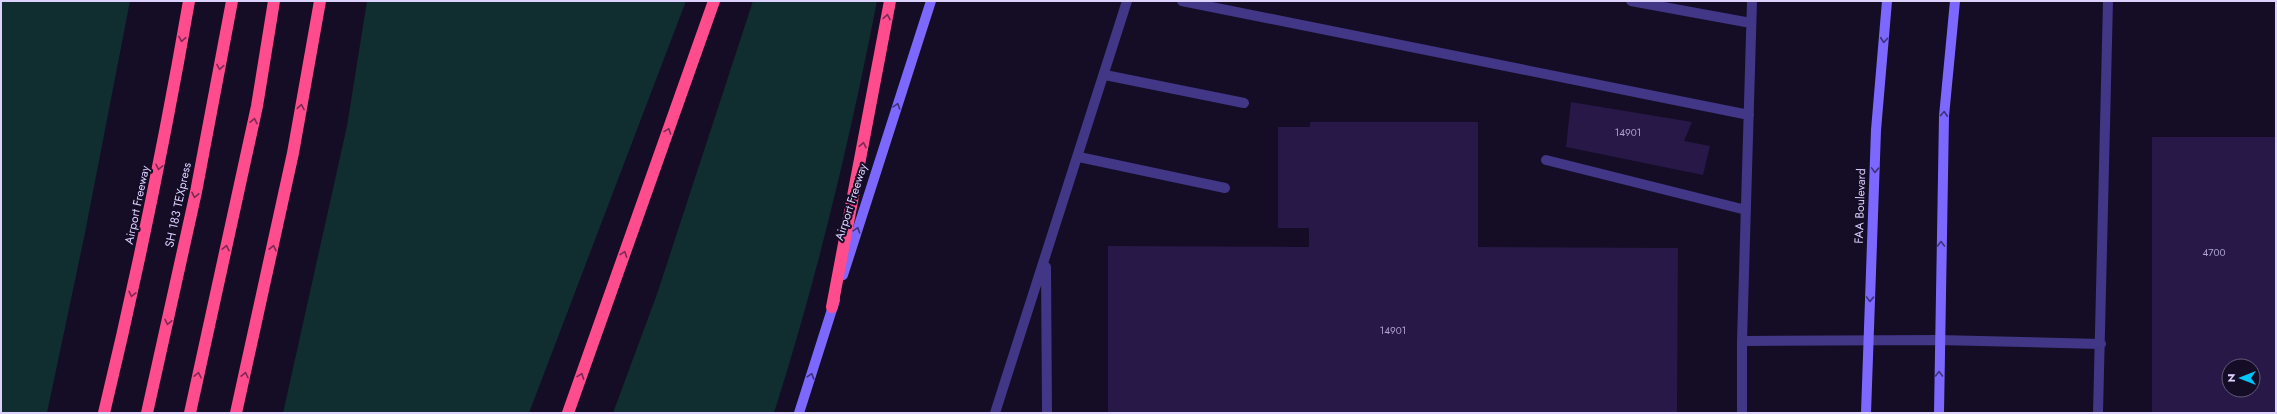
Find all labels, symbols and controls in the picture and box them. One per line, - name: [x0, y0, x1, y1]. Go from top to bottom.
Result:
- one-way arrow: [882, 14, 890, 20]
- one-way arrow: [178, 36, 187, 43]
- one-way arrow: [1879, 37, 1888, 43]
- one-way arrow: [216, 64, 225, 70]
- one-way arrow: [892, 103, 901, 110]
- one-way arrow: [297, 104, 305, 110]
- one-way arrow: [1940, 111, 1949, 117]
- one-way arrow: [249, 118, 257, 124]
- house number: 14901: [1615, 125, 1641, 140]
- one-way arrow: [663, 128, 672, 135]
- one-way arrow: [858, 142, 867, 148]
- street label: Airport Freeway: [830, 160, 872, 243]
- street label: SH 183 TEXpress: [160, 161, 196, 249]
- street label: Airport Freeway: [120, 163, 154, 246]
- one-way arrow: [155, 164, 163, 170]
- one-way arrow: [1871, 167, 1879, 173]
- street label: FAA Boulevard: [1850, 168, 1870, 244]
- one-way arrow: [192, 191, 200, 198]
- one-way arrow: [852, 226, 861, 233]
- one-way arrow: [1937, 241, 1945, 247]
- one-way arrow: [221, 245, 229, 251]
- one-way arrow: [269, 245, 277, 251]
- house number: 4700: [2202, 245, 2226, 260]
- one-way arrow: [620, 250, 628, 257]
- one-way arrow: [128, 291, 137, 298]
- one-way arrow: [1866, 296, 1875, 302]
- one-way arrow: [165, 319, 173, 325]
- house number: 14901: [1380, 323, 1406, 338]
- north arrow: [2221, 358, 2261, 398]
- one-way arrow: [1935, 371, 1943, 377]
- one-way arrow: [193, 372, 201, 378]
- one-way arrow: [240, 372, 249, 379]
- one-way arrow: [806, 372, 815, 379]
- one-way arrow: [576, 373, 584, 380]
- text: N: [2223, 374, 2239, 382]

